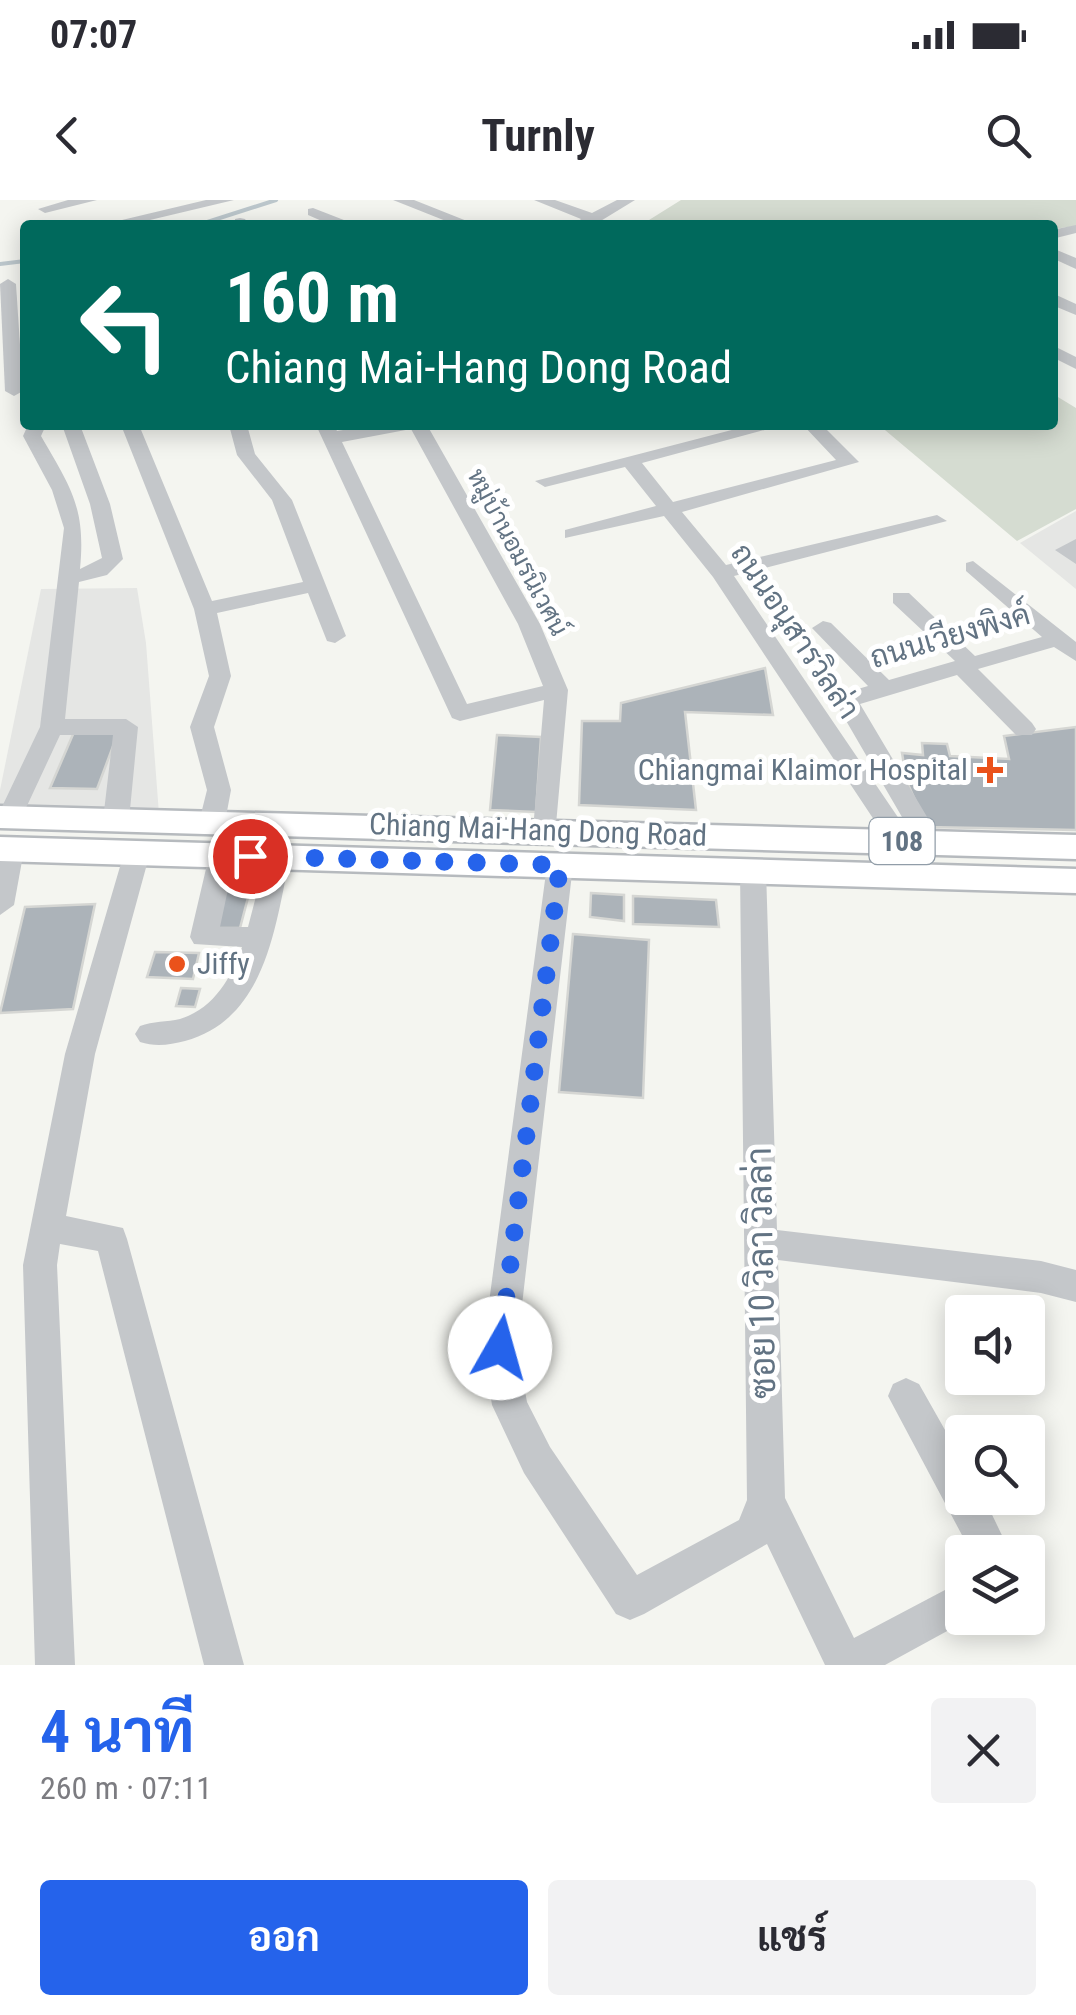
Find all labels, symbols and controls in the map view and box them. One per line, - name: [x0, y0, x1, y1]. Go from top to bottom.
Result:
- text: 07:07: [50, 13, 137, 57]
- icon: back: [40, 108, 95, 163]
- icon: search: [981, 108, 1036, 163]
- text: Turnly: [481, 109, 595, 162]
- text: 160 m: [225, 257, 399, 339]
- icon: left: [60, 260, 190, 390]
- text: Chiang Mai-Hang Dong Road: [225, 341, 732, 394]
- street label: หมู่บ้านอมรนิเวศน์: [459, 462, 576, 642]
- street label: ถนนอนุสารวิลล่า: [721, 537, 867, 727]
- street label: ถนนเวียงพิงค์: [865, 594, 1034, 675]
- place label: Chiangmai Klaimor Hospital: [638, 752, 968, 787]
- marker: Chiangmai Klaimor Hospital: [977, 757, 1003, 783]
- street label: Chiang Mai-Hang Dong Road: [368, 806, 708, 853]
- pin: [208, 814, 293, 899]
- road number: 108: [870, 818, 934, 864]
- icon: arrive: [223, 829, 278, 884]
- place label: Jiffy: [197, 946, 250, 981]
- marker: Jiffy: [166, 953, 188, 975]
- street label: ซอย 10 วิลา วิลล่า: [738, 1147, 784, 1399]
- map controls: [945, 1295, 1045, 1635]
- button: sound: [945, 1295, 1045, 1395]
- position arrow: [448, 1296, 552, 1400]
- button: search: [945, 1415, 1045, 1515]
- button: layers: [945, 1535, 1045, 1635]
- text: 4 นาที: [40, 1696, 194, 1767]
- button: close: [931, 1698, 1036, 1803]
- text: 260 m · 07:11: [40, 1769, 212, 1807]
- button: ออก: [40, 1880, 528, 1995]
- button: แชร์: [548, 1880, 1036, 1995]

